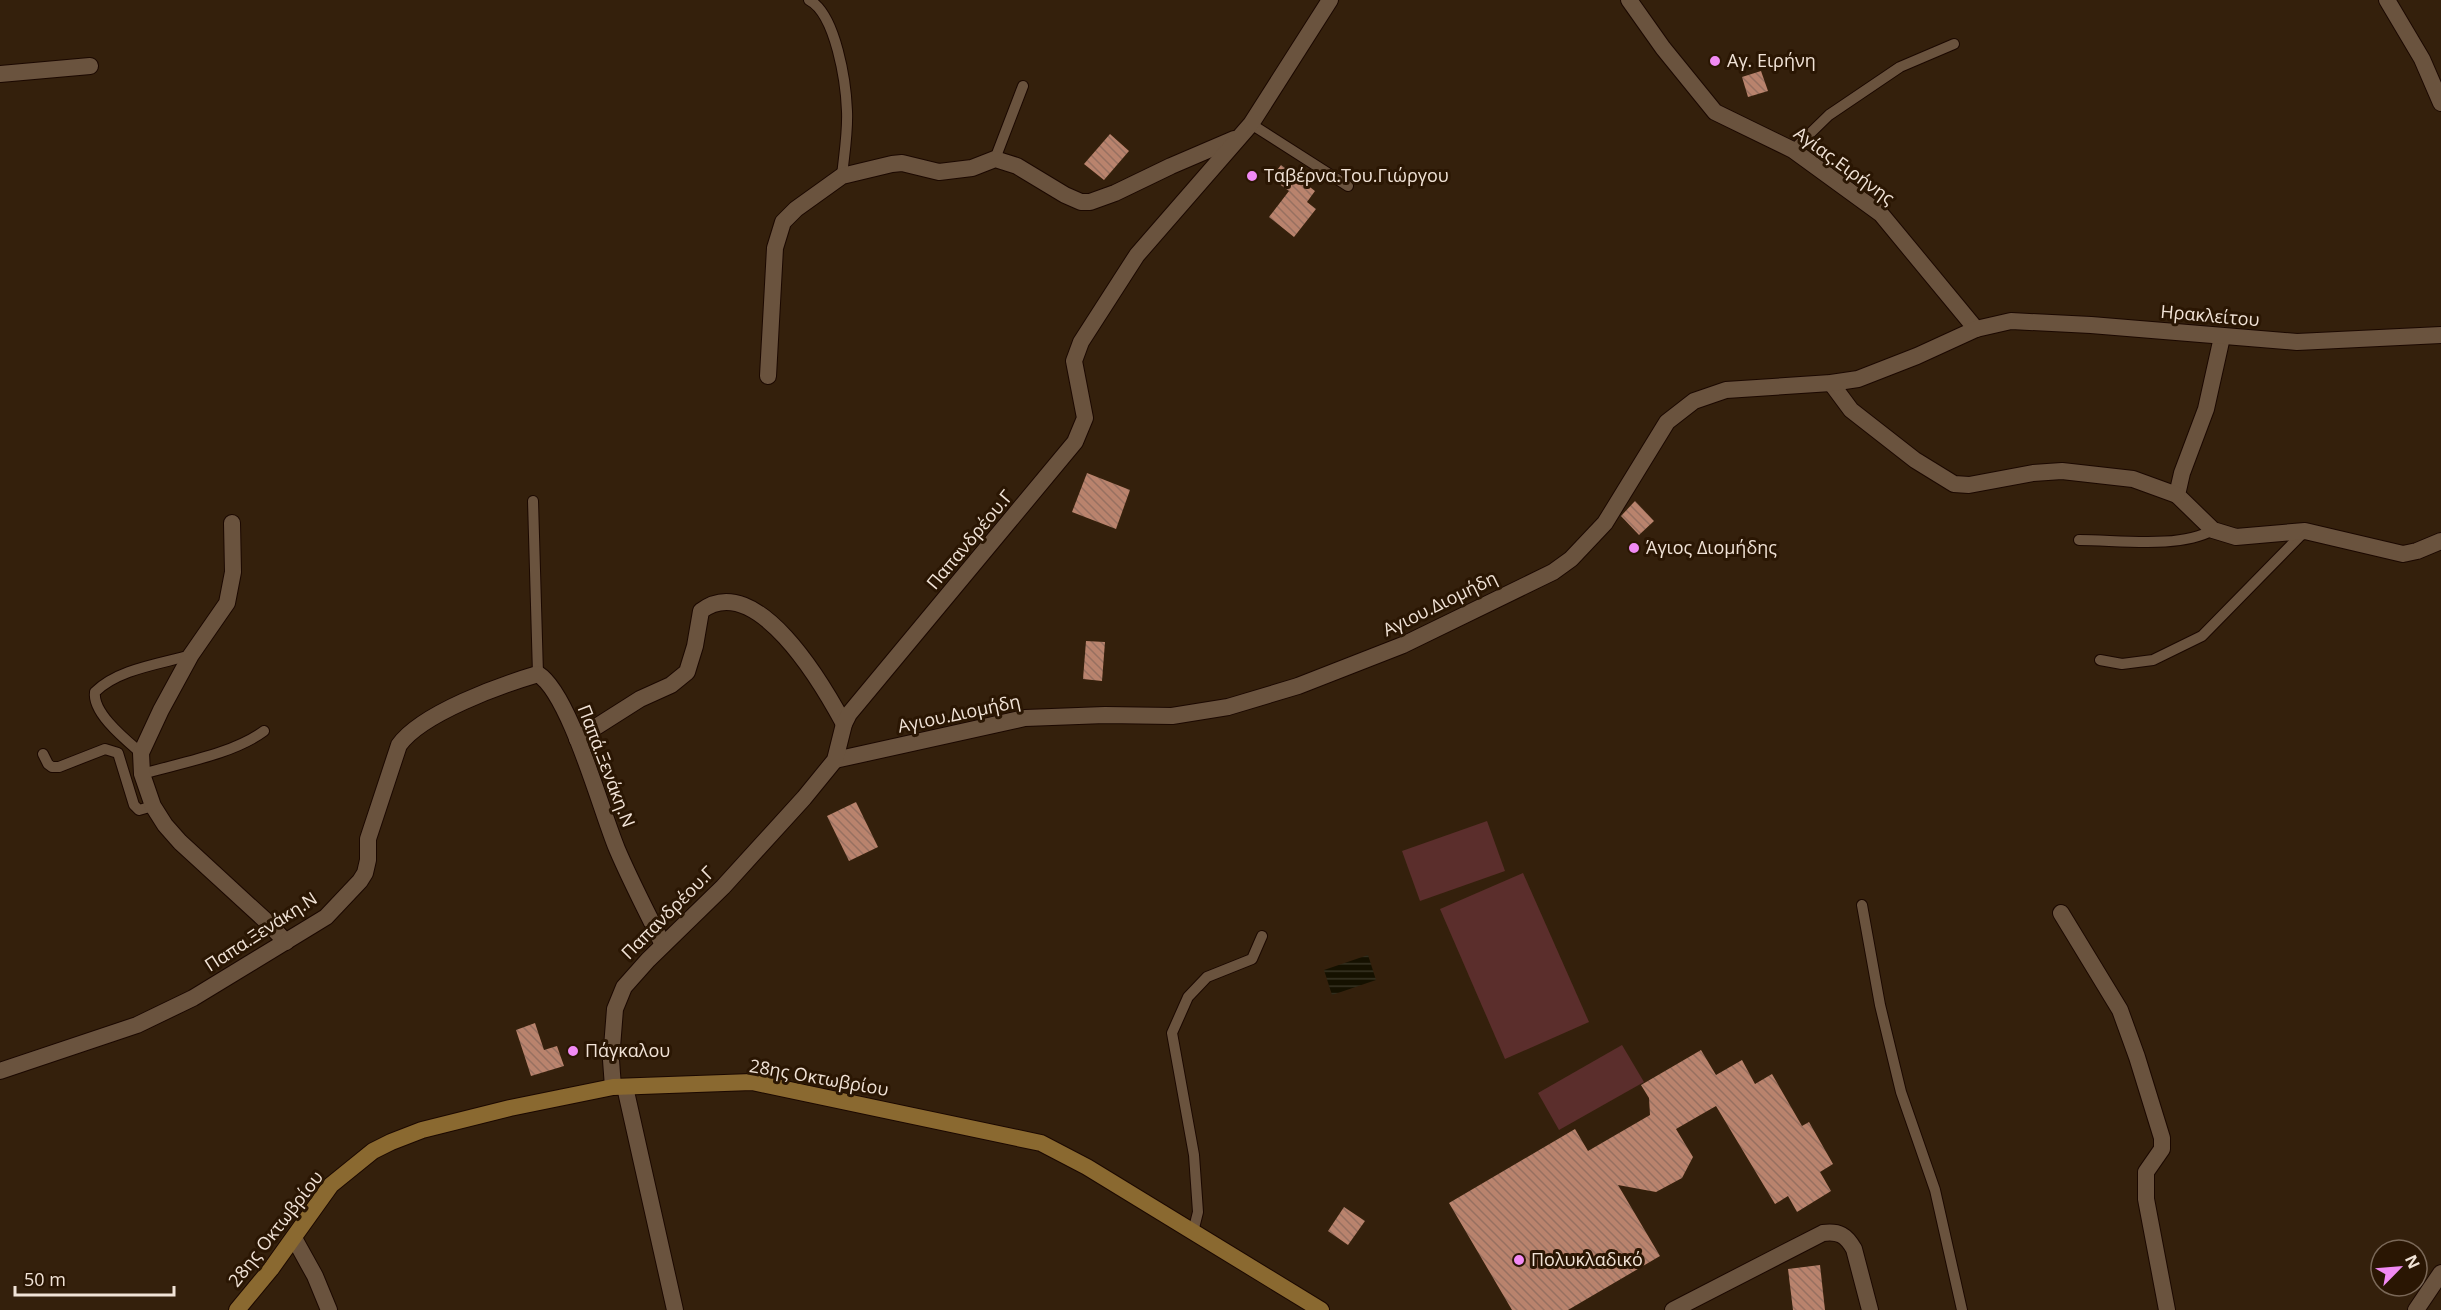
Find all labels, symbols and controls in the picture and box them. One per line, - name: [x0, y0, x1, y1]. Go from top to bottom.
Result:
- place label: Αγ. Ειρήνη: [1727, 48, 1816, 72]
- marker: Αγ. Ειρήνη: [1708, 54, 1722, 68]
- street label: Αγίας.Ειρήνης: [1790, 121, 1900, 210]
- place label: Ταβέρνα.Του.Γιώργου: [1264, 163, 1449, 187]
- marker: Ταβέρνα.Του.Γιώργου: [1245, 169, 1259, 183]
- street label: Ηρακλείτου: [2160, 299, 2261, 331]
- street label: Παπανδρέου.Γ: [921, 485, 1018, 594]
- place label: Άγιος Διομήδης: [1646, 535, 1777, 559]
- marker: Άγιος Διομήδης: [1627, 541, 1641, 555]
- street label: Αγιου.Διομήδη: [1378, 565, 1501, 641]
- street label: Αγιου.Διομήδη: [895, 688, 1022, 738]
- street label: Παπά.Ξενάκη.Ν: [573, 701, 641, 830]
- street label: Παπανδρέου.Γ: [615, 860, 719, 964]
- street label: Παπα.Ξενάκη.Ν: [200, 886, 321, 977]
- place label: Πάγκαλου: [585, 1038, 670, 1062]
- marker: Πάγκαλου: [566, 1044, 580, 1058]
- street label: 28ης Οκτωβρίου: [748, 1053, 891, 1101]
- street label: 28ης Οκτωβρίου: [222, 1165, 328, 1291]
- north arrow: [2369, 1238, 2429, 1298]
- place label: Πολυκλαδικό: [1531, 1247, 1643, 1271]
- text: N: [2400, 1251, 2425, 1272]
- marker: Πολυκλαδικό: [1512, 1253, 1526, 1267]
- scale bar: [15, 1259, 174, 1297]
- text: 50 m: [24, 1267, 66, 1291]

